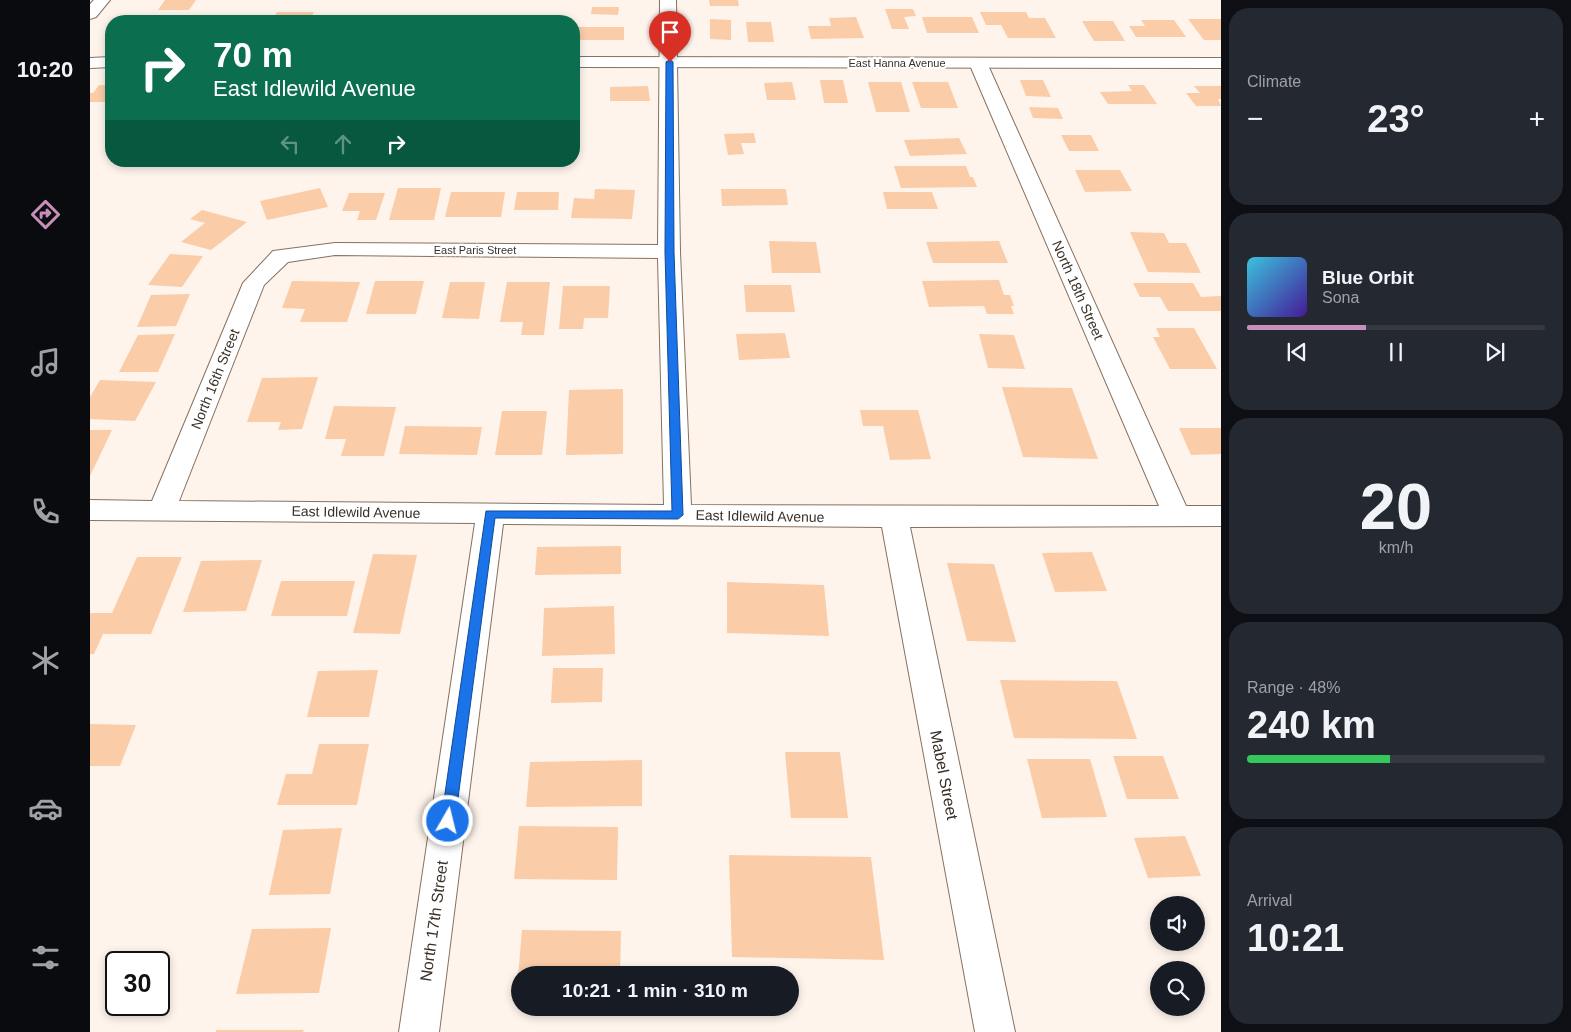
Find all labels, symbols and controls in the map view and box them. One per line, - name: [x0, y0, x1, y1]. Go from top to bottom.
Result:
- pin: [649, 11, 691, 62]
- icon: arrive: [656, 18, 684, 46]
- icon: right: [130, 35, 195, 100]
- text: 70 m: [213, 35, 293, 74]
- text: 10:20: [17, 57, 73, 82]
- street label: East Hanna Avenue: [848, 57, 946, 69]
- text: Climate: [1247, 73, 1301, 90]
- text: East Idlewild Avenue: [213, 76, 416, 101]
- text: 23°: [1367, 98, 1425, 140]
- text: −: [1247, 103, 1263, 134]
- text: +: [1529, 103, 1545, 134]
- icon: left: [276, 130, 304, 158]
- icon: ahead: [329, 130, 357, 158]
- icon: right: [382, 130, 410, 158]
- icon: directions: [28, 197, 63, 232]
- street label: North 18th Street: [1049, 238, 1107, 342]
- street label: East Paris Street: [434, 244, 516, 256]
- text: Blue Orbit: [1322, 267, 1414, 288]
- text: Sona: [1322, 289, 1359, 306]
- street label: North 16th Street: [188, 326, 242, 431]
- icon: previous: [1283, 338, 1311, 366]
- icon: pause: [1382, 338, 1410, 366]
- icon: next: [1481, 338, 1509, 366]
- icon: music: [28, 345, 63, 380]
- text: 20: [1360, 470, 1432, 543]
- icon: phone: [28, 494, 63, 529]
- street label: East Idlewild Avenue: [291, 503, 421, 521]
- street label: East Idlewild Avenue: [695, 507, 825, 525]
- text: km/h: [1379, 539, 1413, 556]
- icon: climate: [28, 643, 63, 678]
- text: Range · 48%: [1247, 679, 1340, 696]
- text: 240 km: [1247, 704, 1376, 746]
- street label: Mabel Street: [927, 729, 961, 822]
- icon: car: [28, 791, 63, 826]
- position arrow: [421, 794, 473, 846]
- street label: North 17th Street: [417, 859, 451, 983]
- text: Arrival: [1247, 892, 1292, 909]
- map controls: [1150, 896, 1205, 1016]
- button: sound: [1150, 896, 1205, 951]
- text: 10:21: [1247, 917, 1344, 959]
- icon: filters: [28, 940, 63, 975]
- speed limit sign: 30: [105, 951, 170, 1016]
- button: search: [1150, 961, 1205, 1016]
- text: 10:21 · 1 min · 310 m: [562, 980, 748, 1001]

